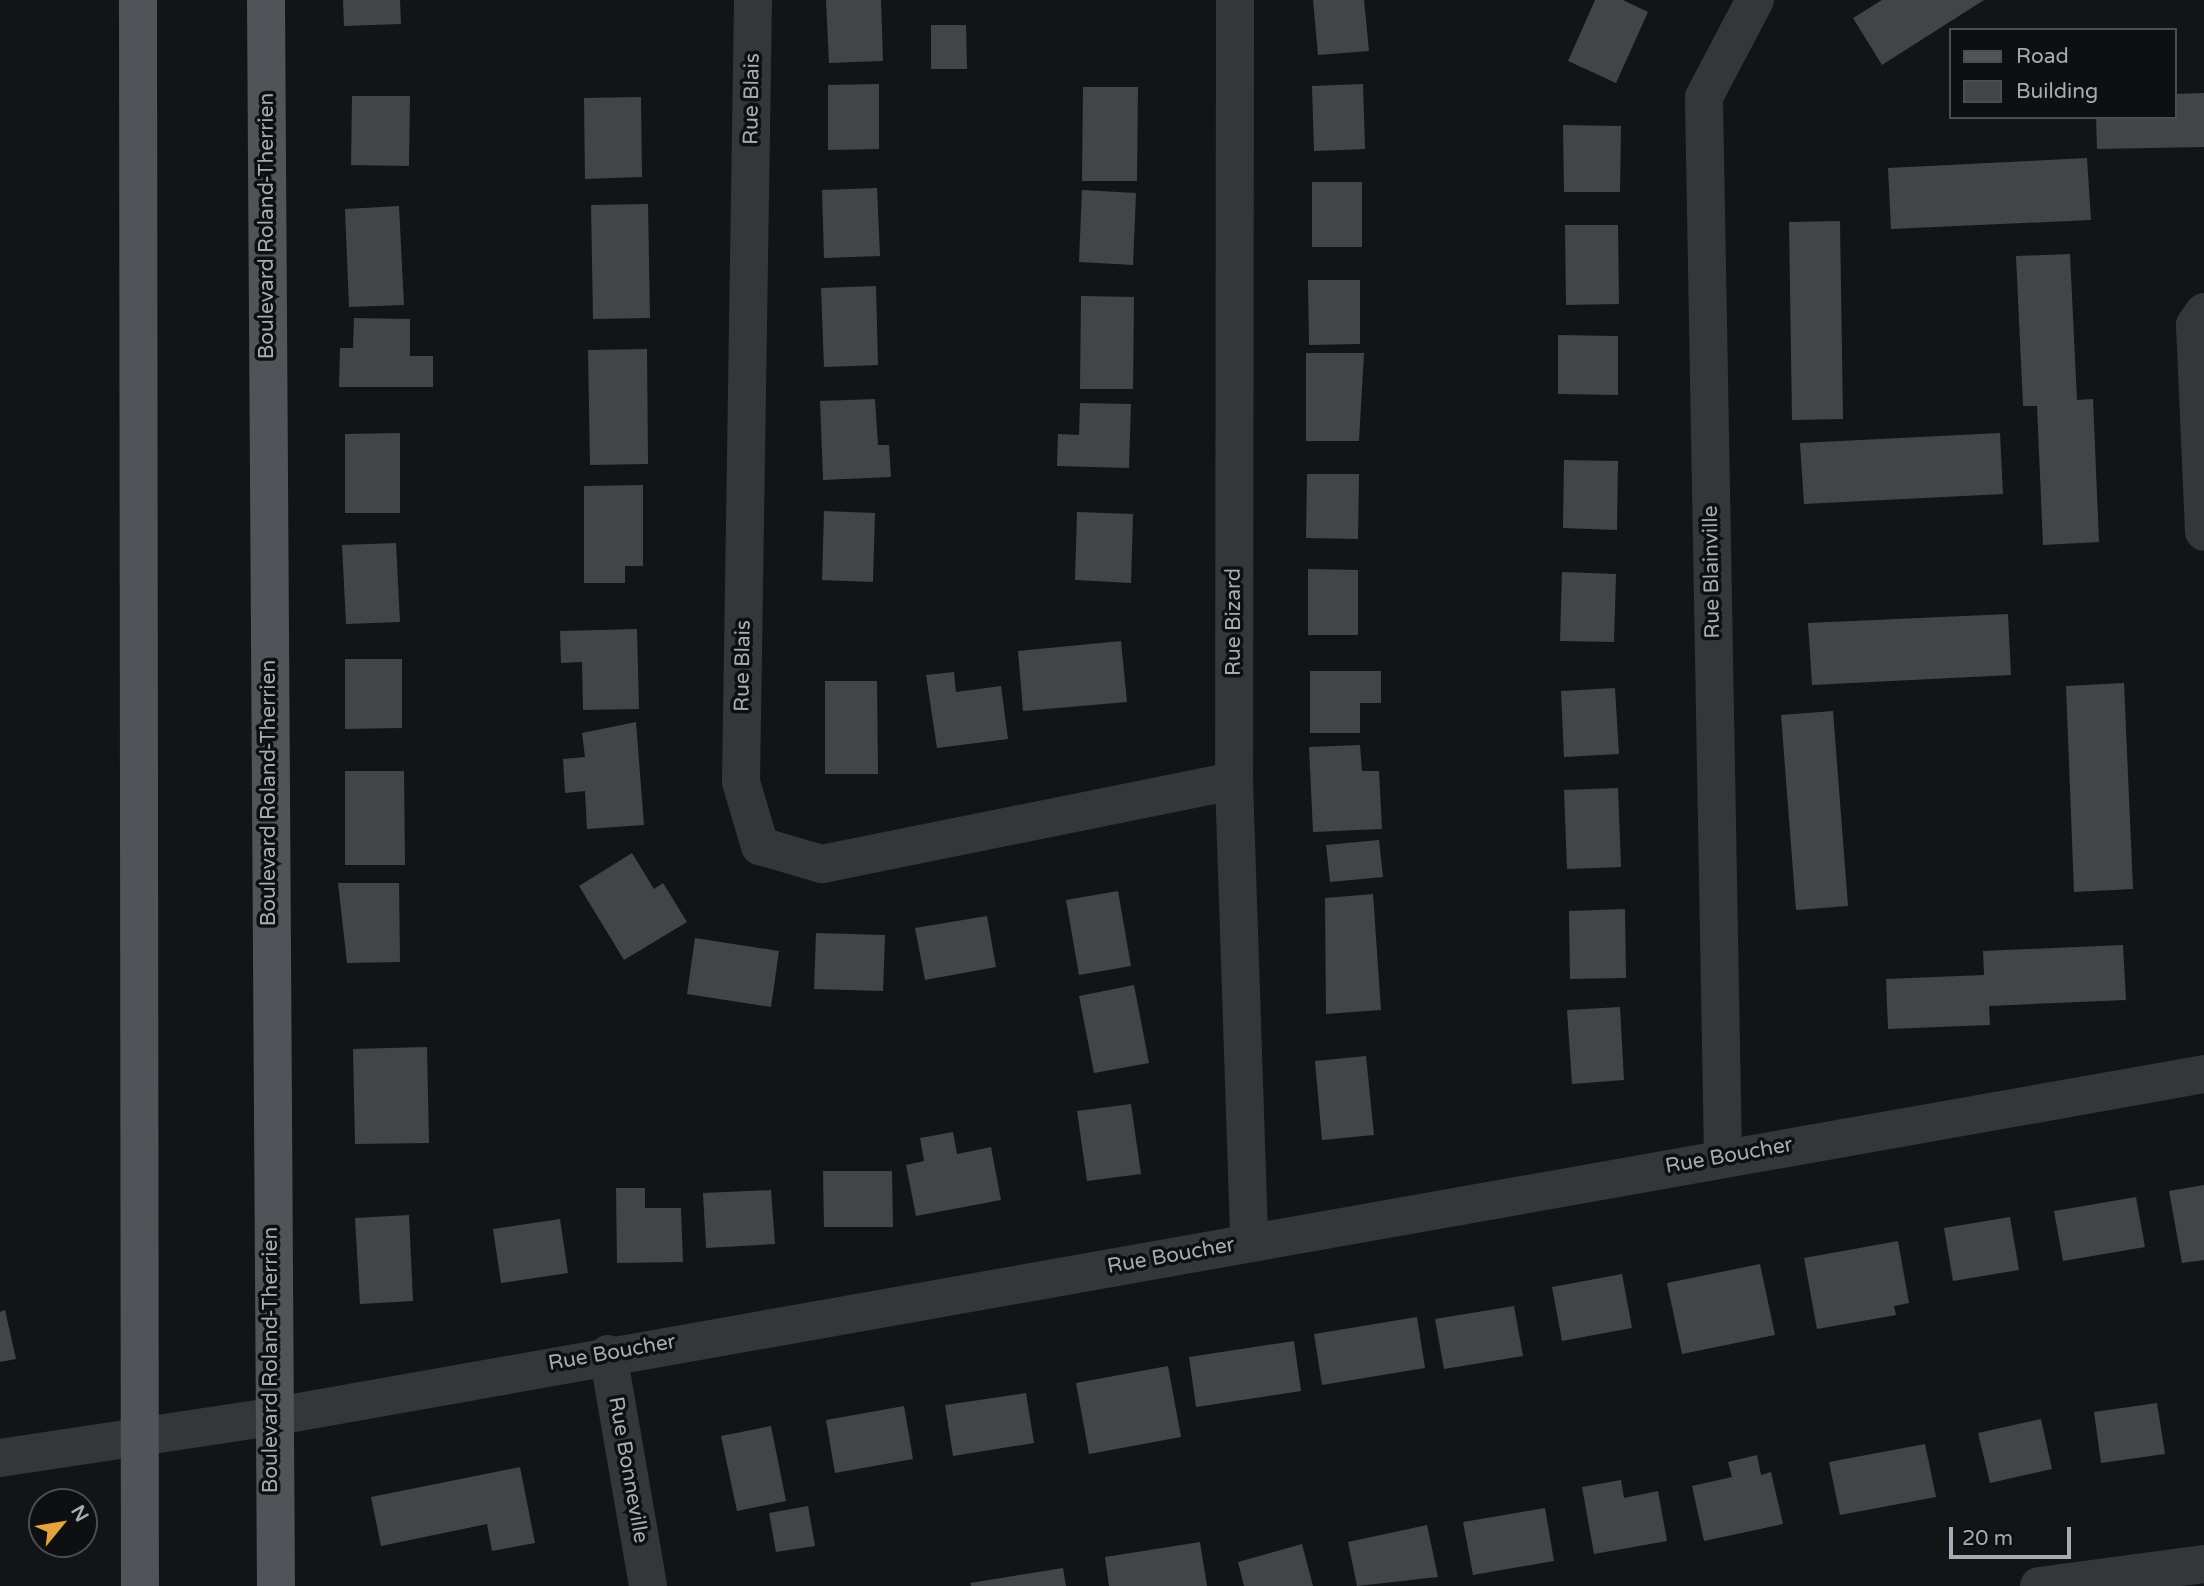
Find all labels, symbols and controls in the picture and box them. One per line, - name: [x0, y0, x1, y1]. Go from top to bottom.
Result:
- legend: [1948, 28, 2176, 119]
- text: Road: [2016, 44, 2069, 69]
- street label: Rue Blais: [739, 53, 765, 145]
- text: Building: [2016, 79, 2098, 104]
- street label: Boulevard Roland-Therrien: [254, 93, 280, 359]
- street label: Rue Blainville: [1698, 505, 1726, 639]
- street label: Rue Bizard: [1221, 568, 1247, 676]
- street label: Rue Blais: [730, 620, 756, 712]
- street label: Boulevard Roland-Therrien: [256, 660, 282, 926]
- street label: Rue Boucher: [1663, 1132, 1795, 1180]
- street label: Boulevard Roland-Therrien: [258, 1227, 284, 1493]
- street label: Rue Boucher: [1105, 1232, 1237, 1280]
- street label: Rue Boucher: [546, 1329, 678, 1377]
- street label: Rue Bonneville: [603, 1395, 653, 1545]
- north arrow: [28, 1488, 98, 1558]
- text: N: [66, 1501, 93, 1526]
- scale bar: [1952, 1512, 2074, 1556]
- text: 20 m: [1962, 1526, 2013, 1551]

